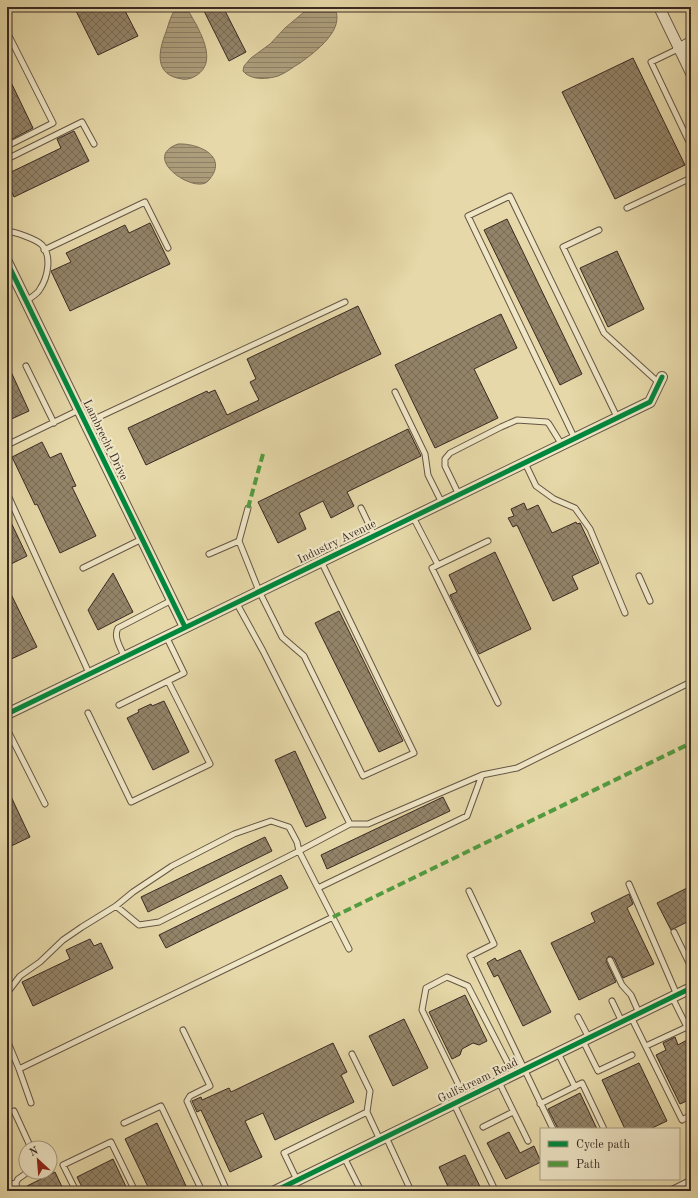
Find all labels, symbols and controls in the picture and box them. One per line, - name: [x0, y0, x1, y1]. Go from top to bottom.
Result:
- street label: Lambrecht Drive: [80, 398, 130, 483]
- street label: Industry Avenue: [296, 518, 379, 566]
- street label: Gulfstream Road: [436, 1056, 520, 1106]
- legend: [540, 1128, 680, 1180]
- text: Cycle path: [576, 1139, 631, 1151]
- north arrow: [18, 1140, 58, 1180]
- text: N: [28, 1145, 41, 1159]
- text: Path: [576, 1159, 601, 1171]

